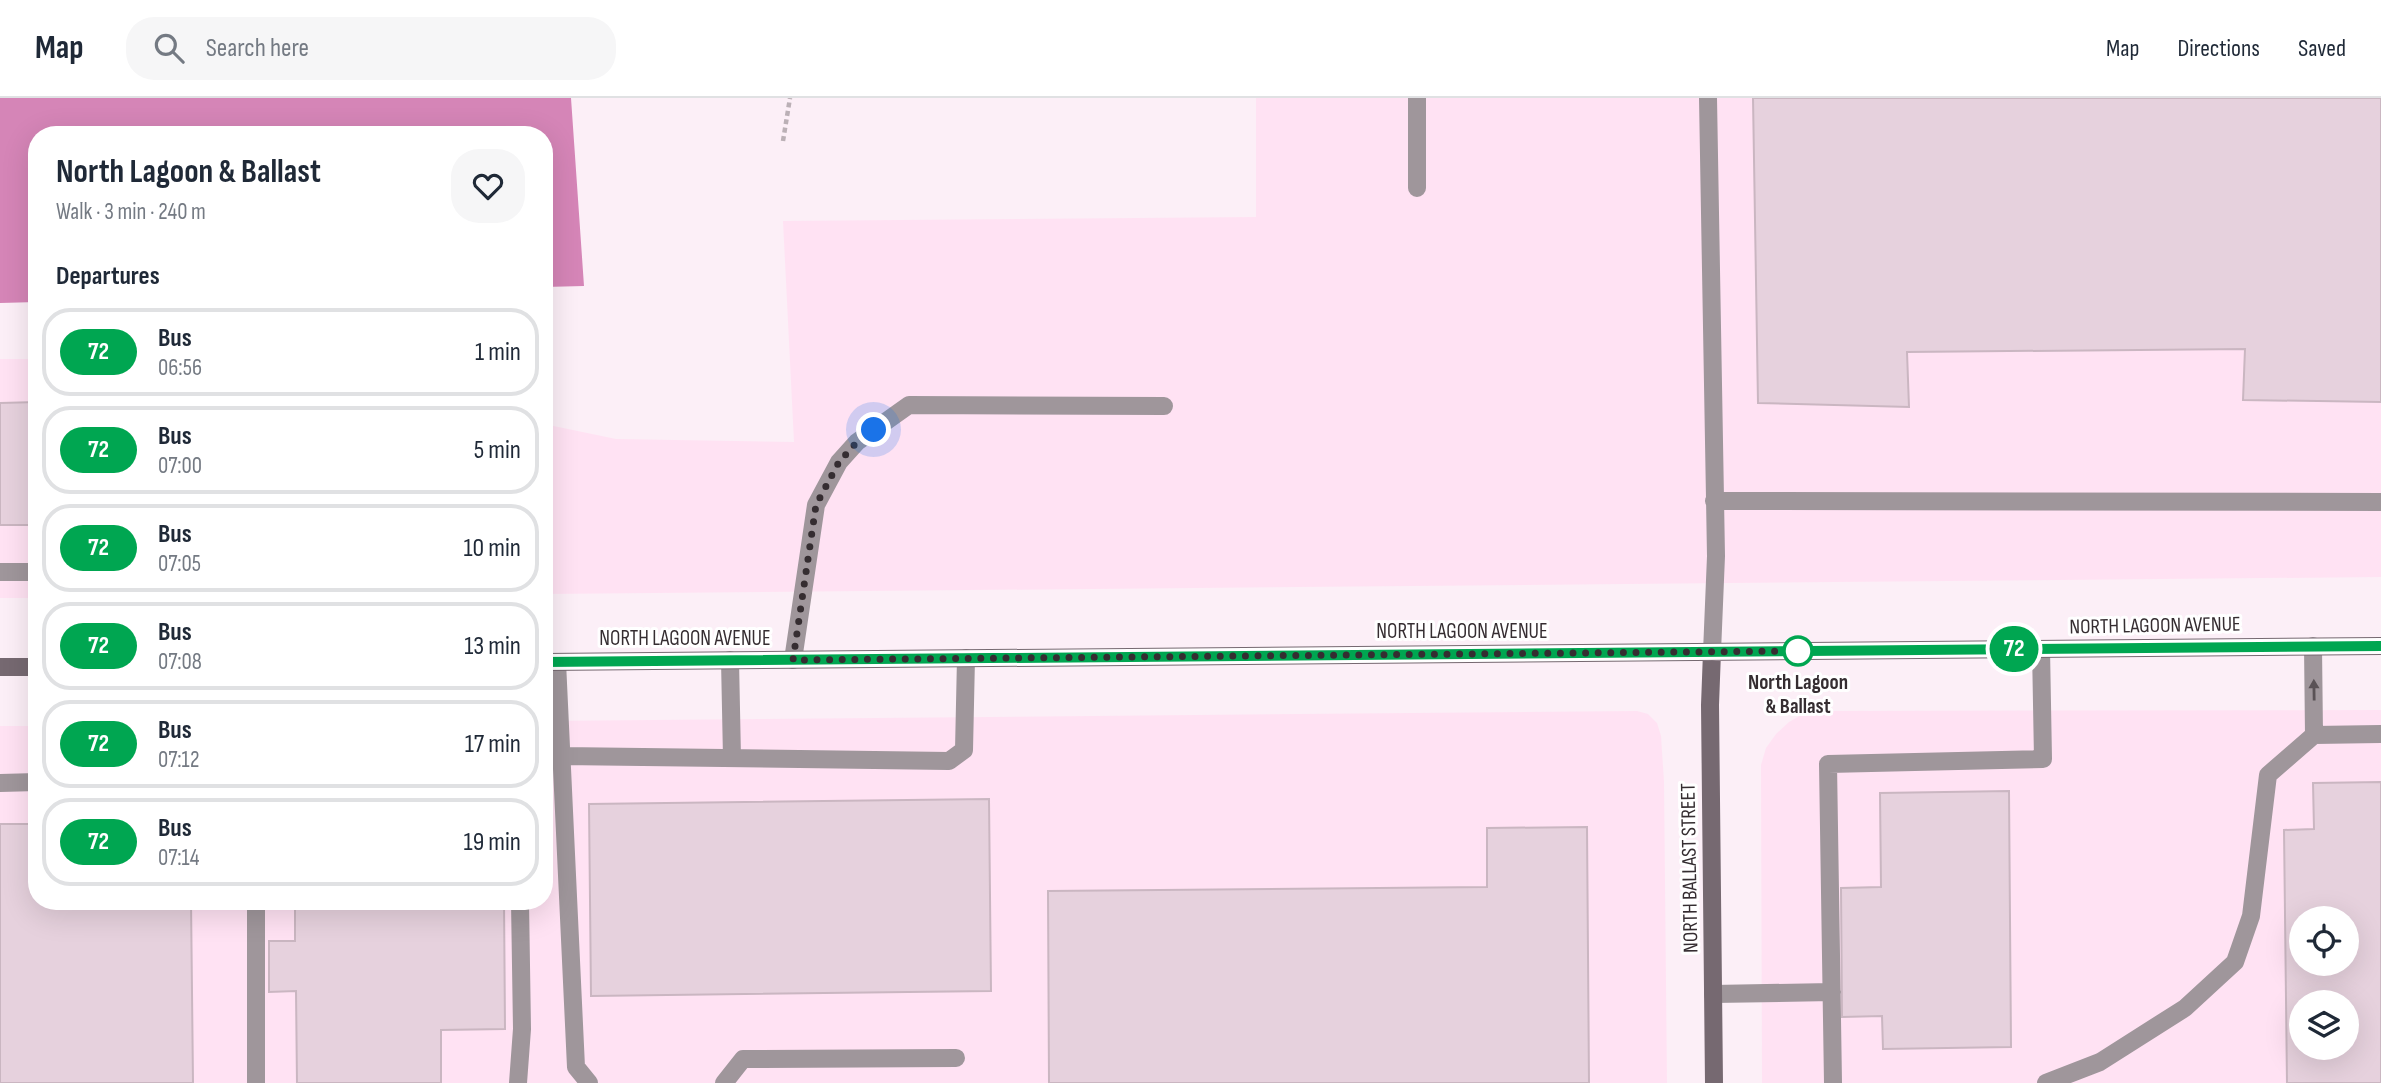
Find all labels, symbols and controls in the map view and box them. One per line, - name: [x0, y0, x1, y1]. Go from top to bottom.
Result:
- search box: [126, 17, 616, 80]
- text: Map: [35, 28, 84, 68]
- icon: search: [150, 29, 188, 67]
- text: Search here: [206, 33, 309, 64]
- text: Map: [2106, 34, 2139, 63]
- text: Directions: [2177, 34, 2260, 63]
- text: Saved: [2298, 34, 2346, 63]
- button: heart: [451, 149, 525, 223]
- text: North Lagoon & Ballast: [56, 152, 321, 192]
- text: Walk · 3 min · 240 m: [56, 198, 206, 226]
- text: Departures: [56, 261, 160, 292]
- text: Bus: [158, 323, 192, 354]
- text: 72: [88, 337, 109, 366]
- text: 1 min: [475, 337, 521, 368]
- text: 06:56: [158, 354, 202, 382]
- your location: [856, 412, 891, 447]
- text: Bus: [158, 421, 192, 452]
- text: 72: [88, 435, 109, 464]
- text: 5 min: [474, 435, 521, 466]
- text: 07:00: [158, 452, 202, 480]
- text: Bus: [158, 519, 192, 550]
- text: 72: [88, 533, 109, 562]
- text: 10 min: [464, 533, 521, 564]
- text: 07:05: [158, 550, 201, 578]
- street label: NORTH LAGOON AVENUE: [2069, 612, 2241, 639]
- text: Bus: [158, 617, 192, 648]
- street label: NORTH LAGOON AVENUE: [1376, 619, 1548, 644]
- street label: NORTH LAGOON AVENUE: [599, 626, 771, 651]
- line badge: 72: [1982, 626, 2046, 672]
- text: 72: [88, 631, 109, 660]
- text: 13 min: [464, 631, 521, 662]
- text: 72: [2004, 634, 2024, 663]
- marker: North Lagoon & Ballast: [1783, 636, 1813, 666]
- text: 07:08: [158, 648, 202, 676]
- place label: North Lagoon & Ballast: [1748, 670, 1848, 719]
- one-way arrow: [2308, 679, 2319, 701]
- text: Bus: [158, 715, 192, 746]
- text: 72: [88, 729, 109, 758]
- text: 17 min: [465, 729, 521, 760]
- text: 07:12: [158, 746, 199, 774]
- street label: NORTH BALLAST STREET: [1676, 782, 1703, 953]
- text: Bus: [158, 813, 192, 844]
- text: 72: [88, 827, 109, 856]
- text: 19 min: [464, 827, 521, 858]
- text: 07:14: [158, 844, 199, 872]
- map controls: [2289, 906, 2359, 1060]
- button: locate: [2289, 906, 2359, 976]
- button: layers: [2289, 990, 2359, 1060]

